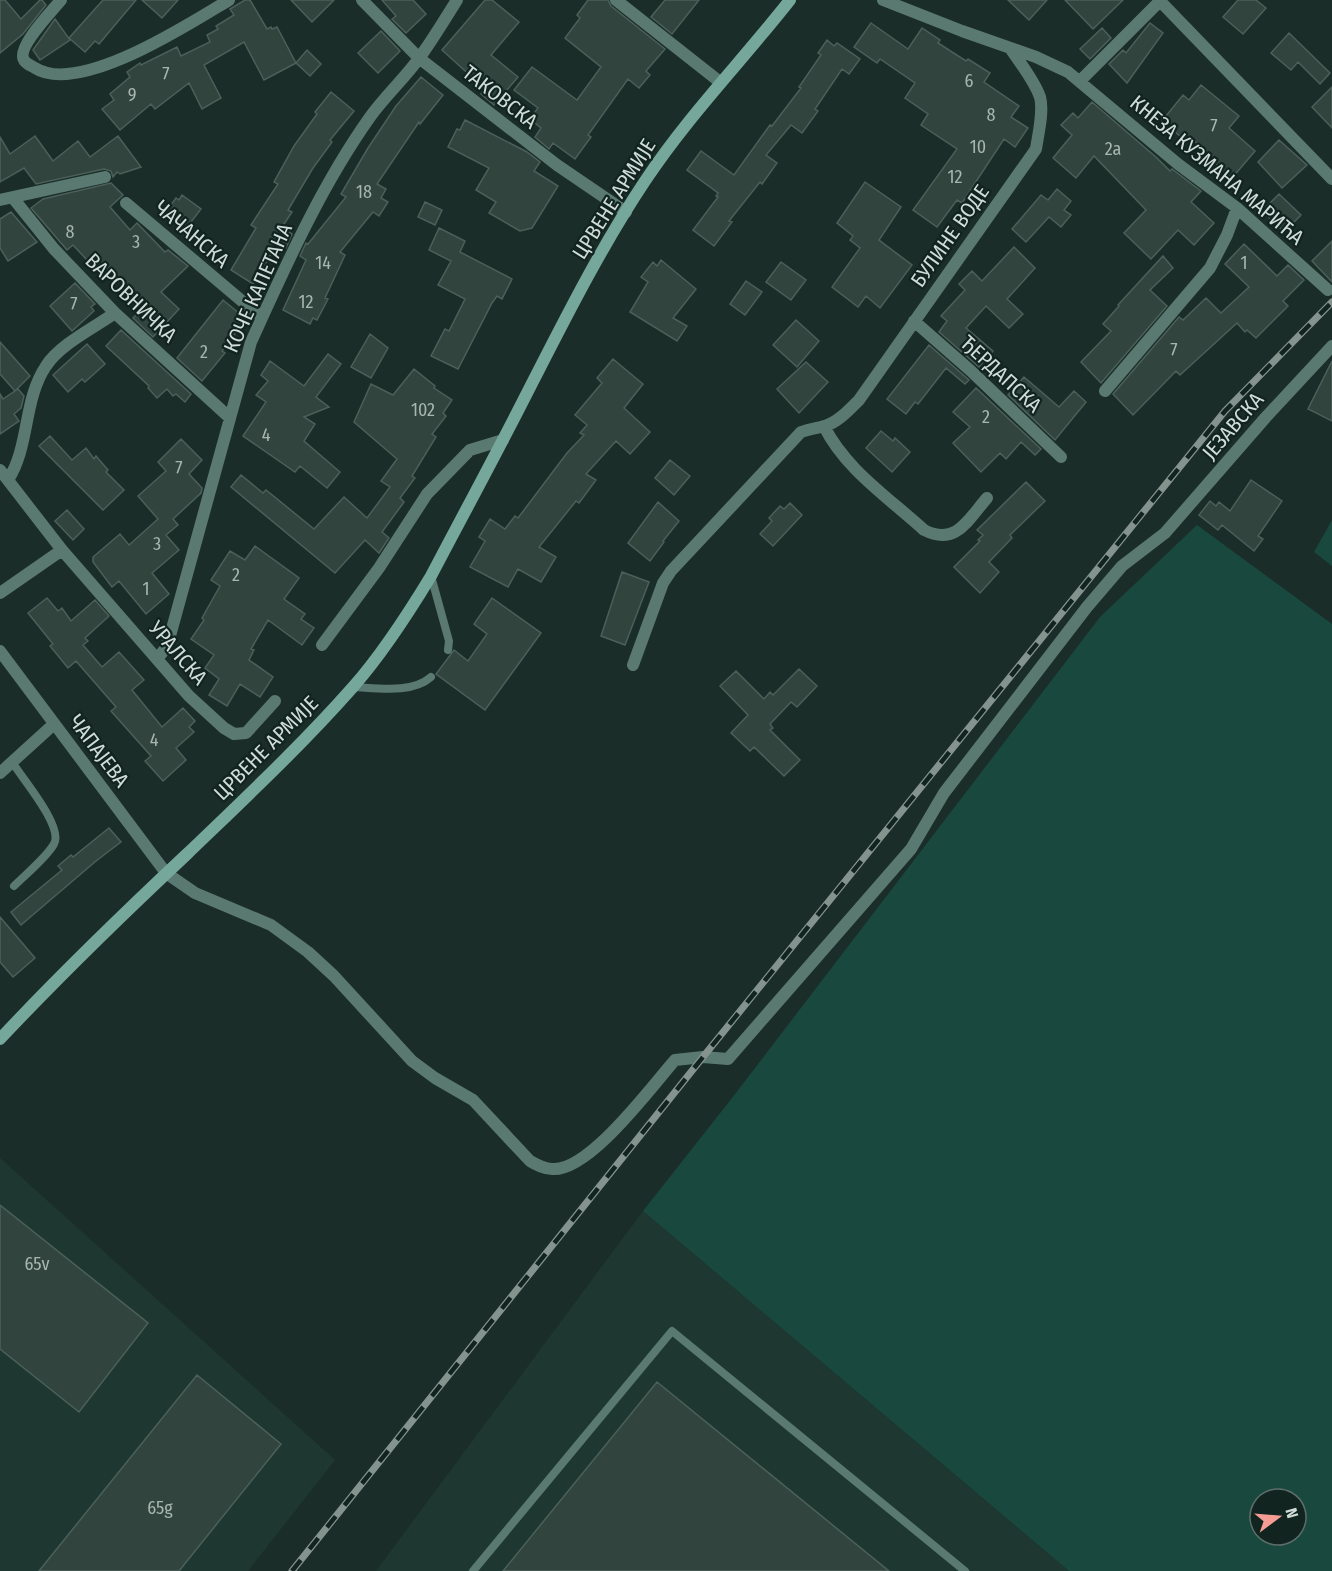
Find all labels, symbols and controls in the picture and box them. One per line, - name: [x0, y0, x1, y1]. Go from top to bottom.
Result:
- street label: ТАКОВСКА: [457, 60, 543, 134]
- house number: 7: [162, 63, 170, 85]
- house number: 6: [965, 70, 974, 92]
- house number: 9: [128, 84, 136, 106]
- street label: КНЕЗА КУЗМАНА МАРИЋА: [1125, 90, 1309, 250]
- house number: 8: [987, 104, 996, 126]
- house number: 7: [1210, 115, 1218, 137]
- street label: ЦРВЕНЕ АРМИЈЕ: [567, 134, 661, 264]
- house number: 10: [970, 136, 986, 158]
- house number: 2a: [1105, 138, 1121, 160]
- house number: 12: [948, 166, 963, 188]
- street label: БУЛИНЕ ВОДЕ: [905, 180, 995, 292]
- house number: 18: [356, 181, 372, 203]
- street label: ЧАЧАНСКА: [149, 195, 235, 273]
- street label: КОЧЕ КАПЕТАНА: [218, 219, 298, 357]
- house number: 8: [66, 221, 75, 243]
- house number: 3: [132, 231, 140, 253]
- street label: ВАРОВНИЧКА: [80, 248, 182, 348]
- house number: 14: [315, 252, 331, 274]
- house number: 1: [1240, 252, 1248, 274]
- house number: 12: [299, 291, 314, 313]
- house number: 7: [70, 293, 78, 315]
- street label: ЂЕРДАПСКА: [955, 330, 1047, 418]
- house number: 7: [1170, 339, 1178, 361]
- house number: 2: [200, 341, 208, 363]
- street label: ЈЕЗАВСКА: [1197, 387, 1269, 465]
- house number: 102: [411, 399, 435, 421]
- house number: 2: [982, 406, 990, 428]
- house number: 4: [262, 424, 271, 446]
- house number: 7: [175, 457, 183, 479]
- house number: 3: [153, 533, 161, 555]
- house number: 2: [232, 564, 240, 586]
- house number: 1: [142, 578, 150, 600]
- street label: УРАЛСКА: [143, 615, 213, 690]
- street label: ЦРВЕНЕ АРМИЈЕ: [208, 690, 324, 806]
- street label: ЧАПАЈЕВА: [63, 710, 135, 792]
- house number: 4: [150, 729, 159, 751]
- house number: 65v: [25, 1253, 49, 1275]
- north arrow: [1248, 1487, 1308, 1547]
- house number: 65g: [147, 1497, 173, 1519]
- text: N: [1281, 1506, 1302, 1520]

